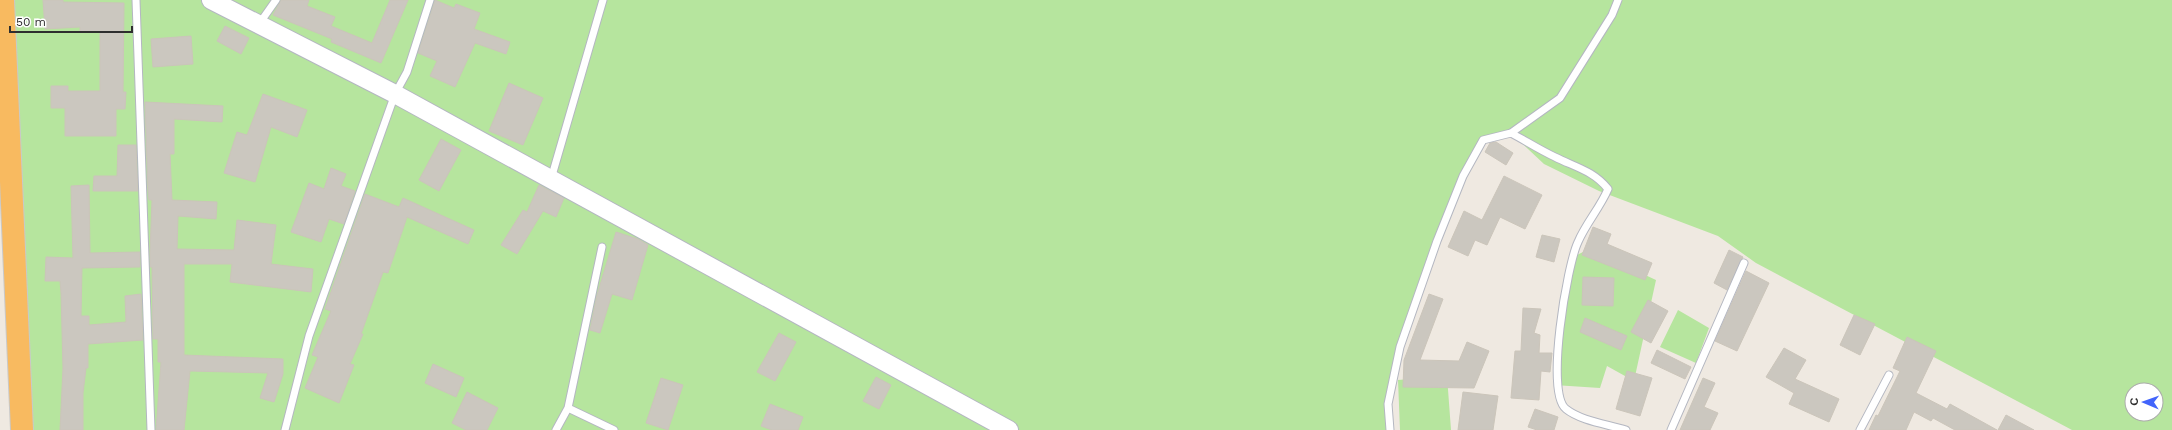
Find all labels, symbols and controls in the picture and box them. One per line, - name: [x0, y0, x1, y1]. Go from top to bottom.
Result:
- scale bar: [10, 8, 132, 34]
- text: 50 m: [16, 15, 46, 29]
- north arrow: [2124, 382, 2164, 422]
- text: С: [2128, 397, 2141, 406]

